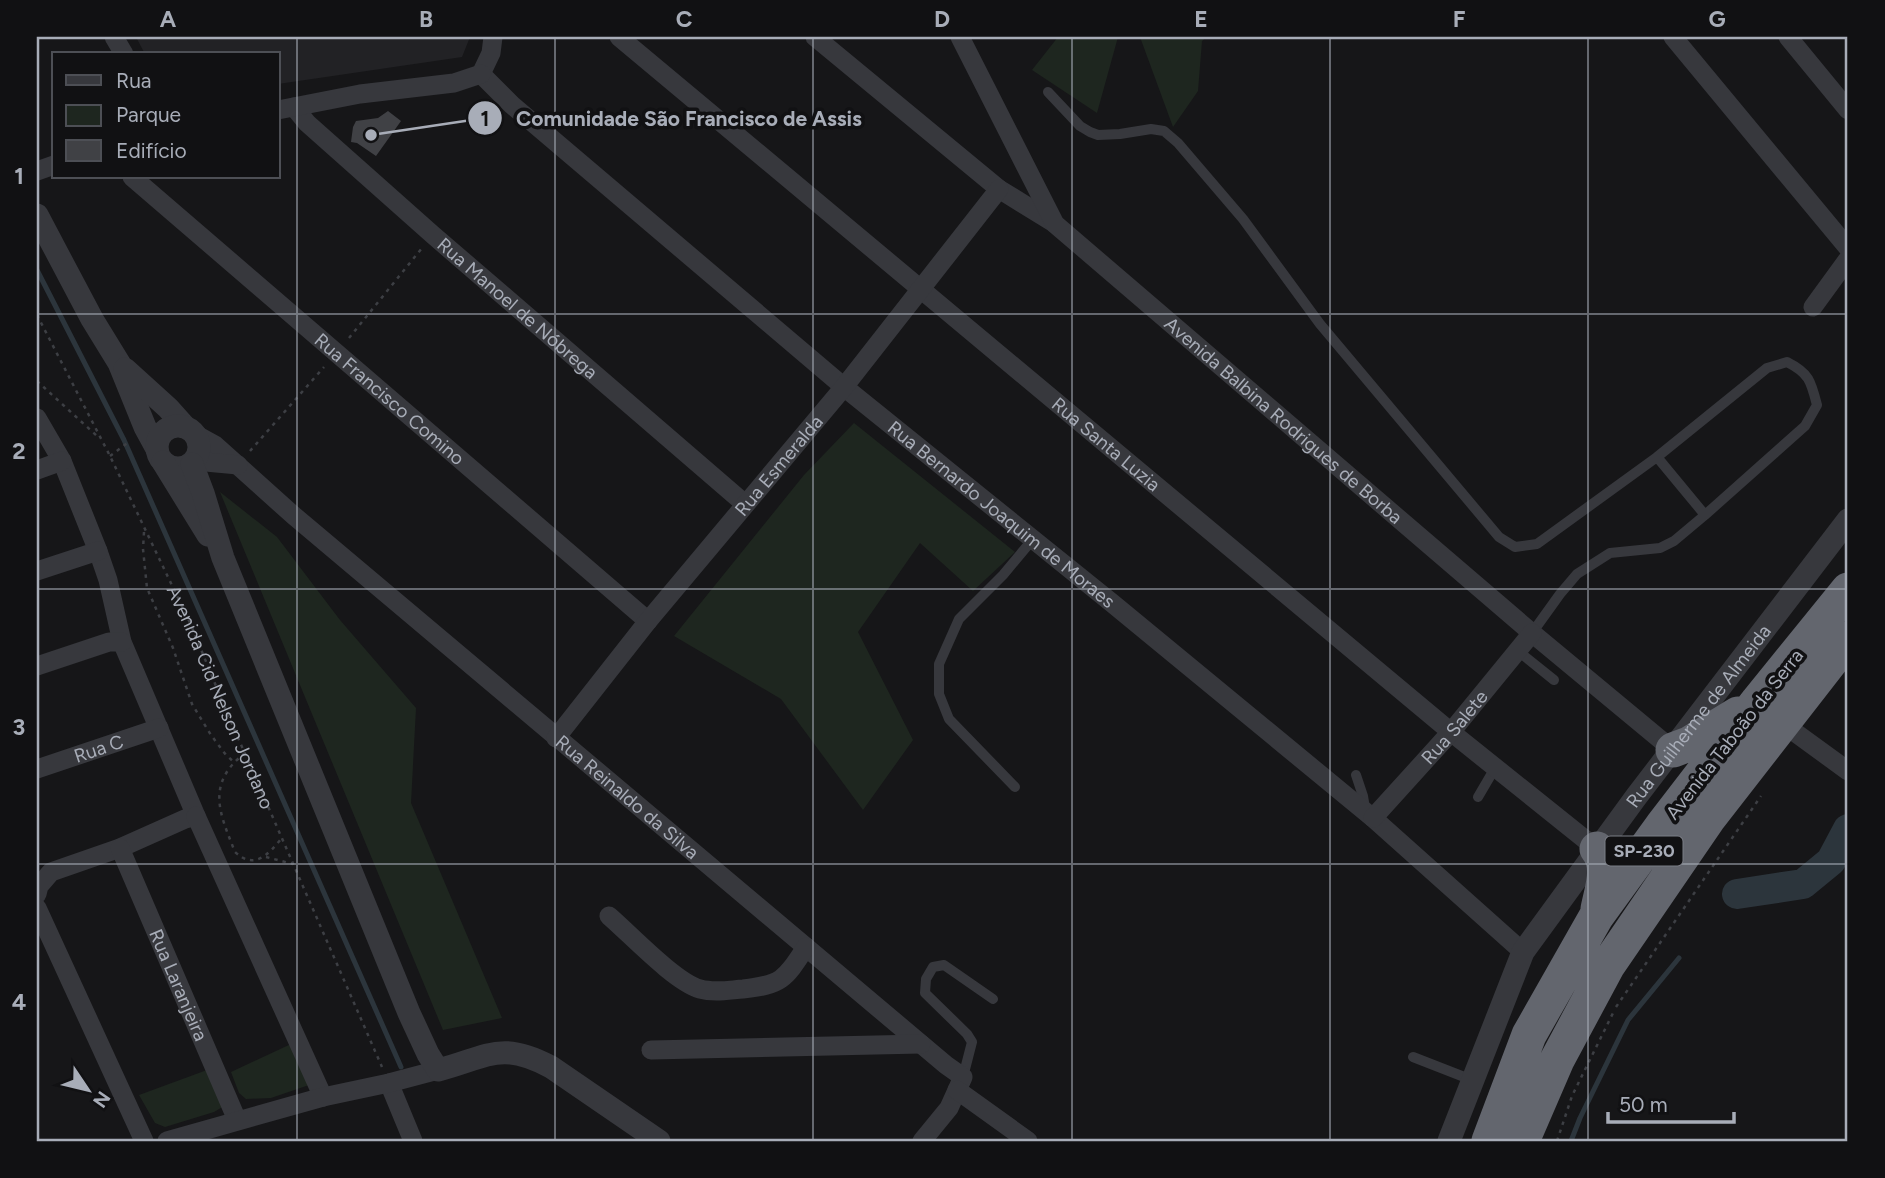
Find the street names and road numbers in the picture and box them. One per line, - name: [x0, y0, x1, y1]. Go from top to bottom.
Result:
- street label: Rua Manoel de Nóbrega: [432, 233, 602, 384]
- street label: Avenida Balbina Rodrigues de Borba: [1160, 312, 1407, 529]
- street label: Rua Francisco Comino: [310, 328, 469, 470]
- street label: Rua Santa Luzia: [1047, 393, 1165, 496]
- street label: Rua Esmeralda: [730, 410, 828, 521]
- street label: Rua Bernardo Joaquim de Moraes: [883, 416, 1120, 613]
- street label: Avenida Cid Nelson Jordano: [162, 582, 279, 813]
- street label: Rua Guilherme de Almeida: [1621, 620, 1776, 812]
- street label: Avenida Taboão da Serra: [1661, 645, 1808, 824]
- street label: Rua Salete: [1416, 685, 1493, 769]
- street label: Rua C: [71, 730, 127, 768]
- street label: Rua Reinaldo da Silva: [551, 730, 704, 864]
- road number: SP-230: [1606, 836, 1682, 866]
- street label: Rua Laranjeira: [144, 926, 213, 1044]

